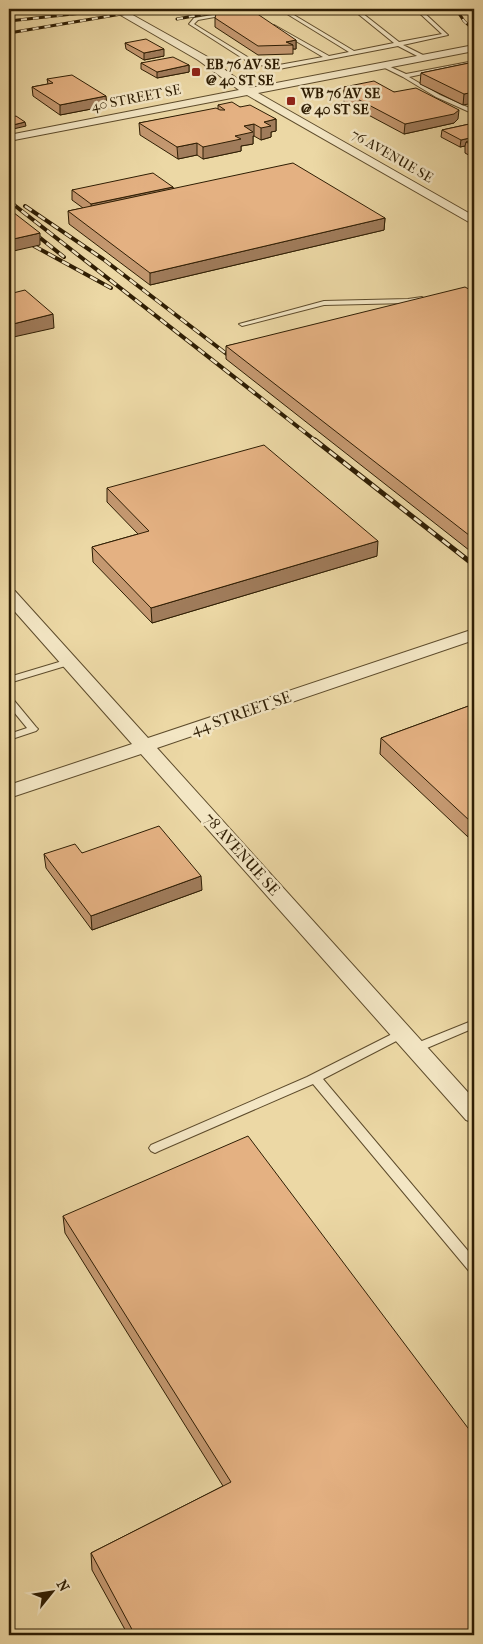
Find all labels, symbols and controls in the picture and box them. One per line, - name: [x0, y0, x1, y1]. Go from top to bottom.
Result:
- place label: EB 76 AV SE @ 40 ST SE: [206, 56, 281, 89]
- marker: EB 76 AV SE @ 40 ST SE: [190, 66, 202, 78]
- street label: 40 STREET SE: [90, 81, 183, 115]
- place label: WB 76 AV SE @ 40 ST SE: [300, 85, 381, 118]
- marker: WB 76 AV SE @ 40 ST SE: [285, 95, 297, 107]
- street label: 76 AVENUE SE: [348, 126, 436, 187]
- street label: 44 STREET SE: [188, 687, 294, 739]
- street label: 78 AVENUE SE: [200, 809, 284, 899]
- north arrow: [28, 1566, 78, 1616]
- text: N: [53, 1577, 73, 1595]

